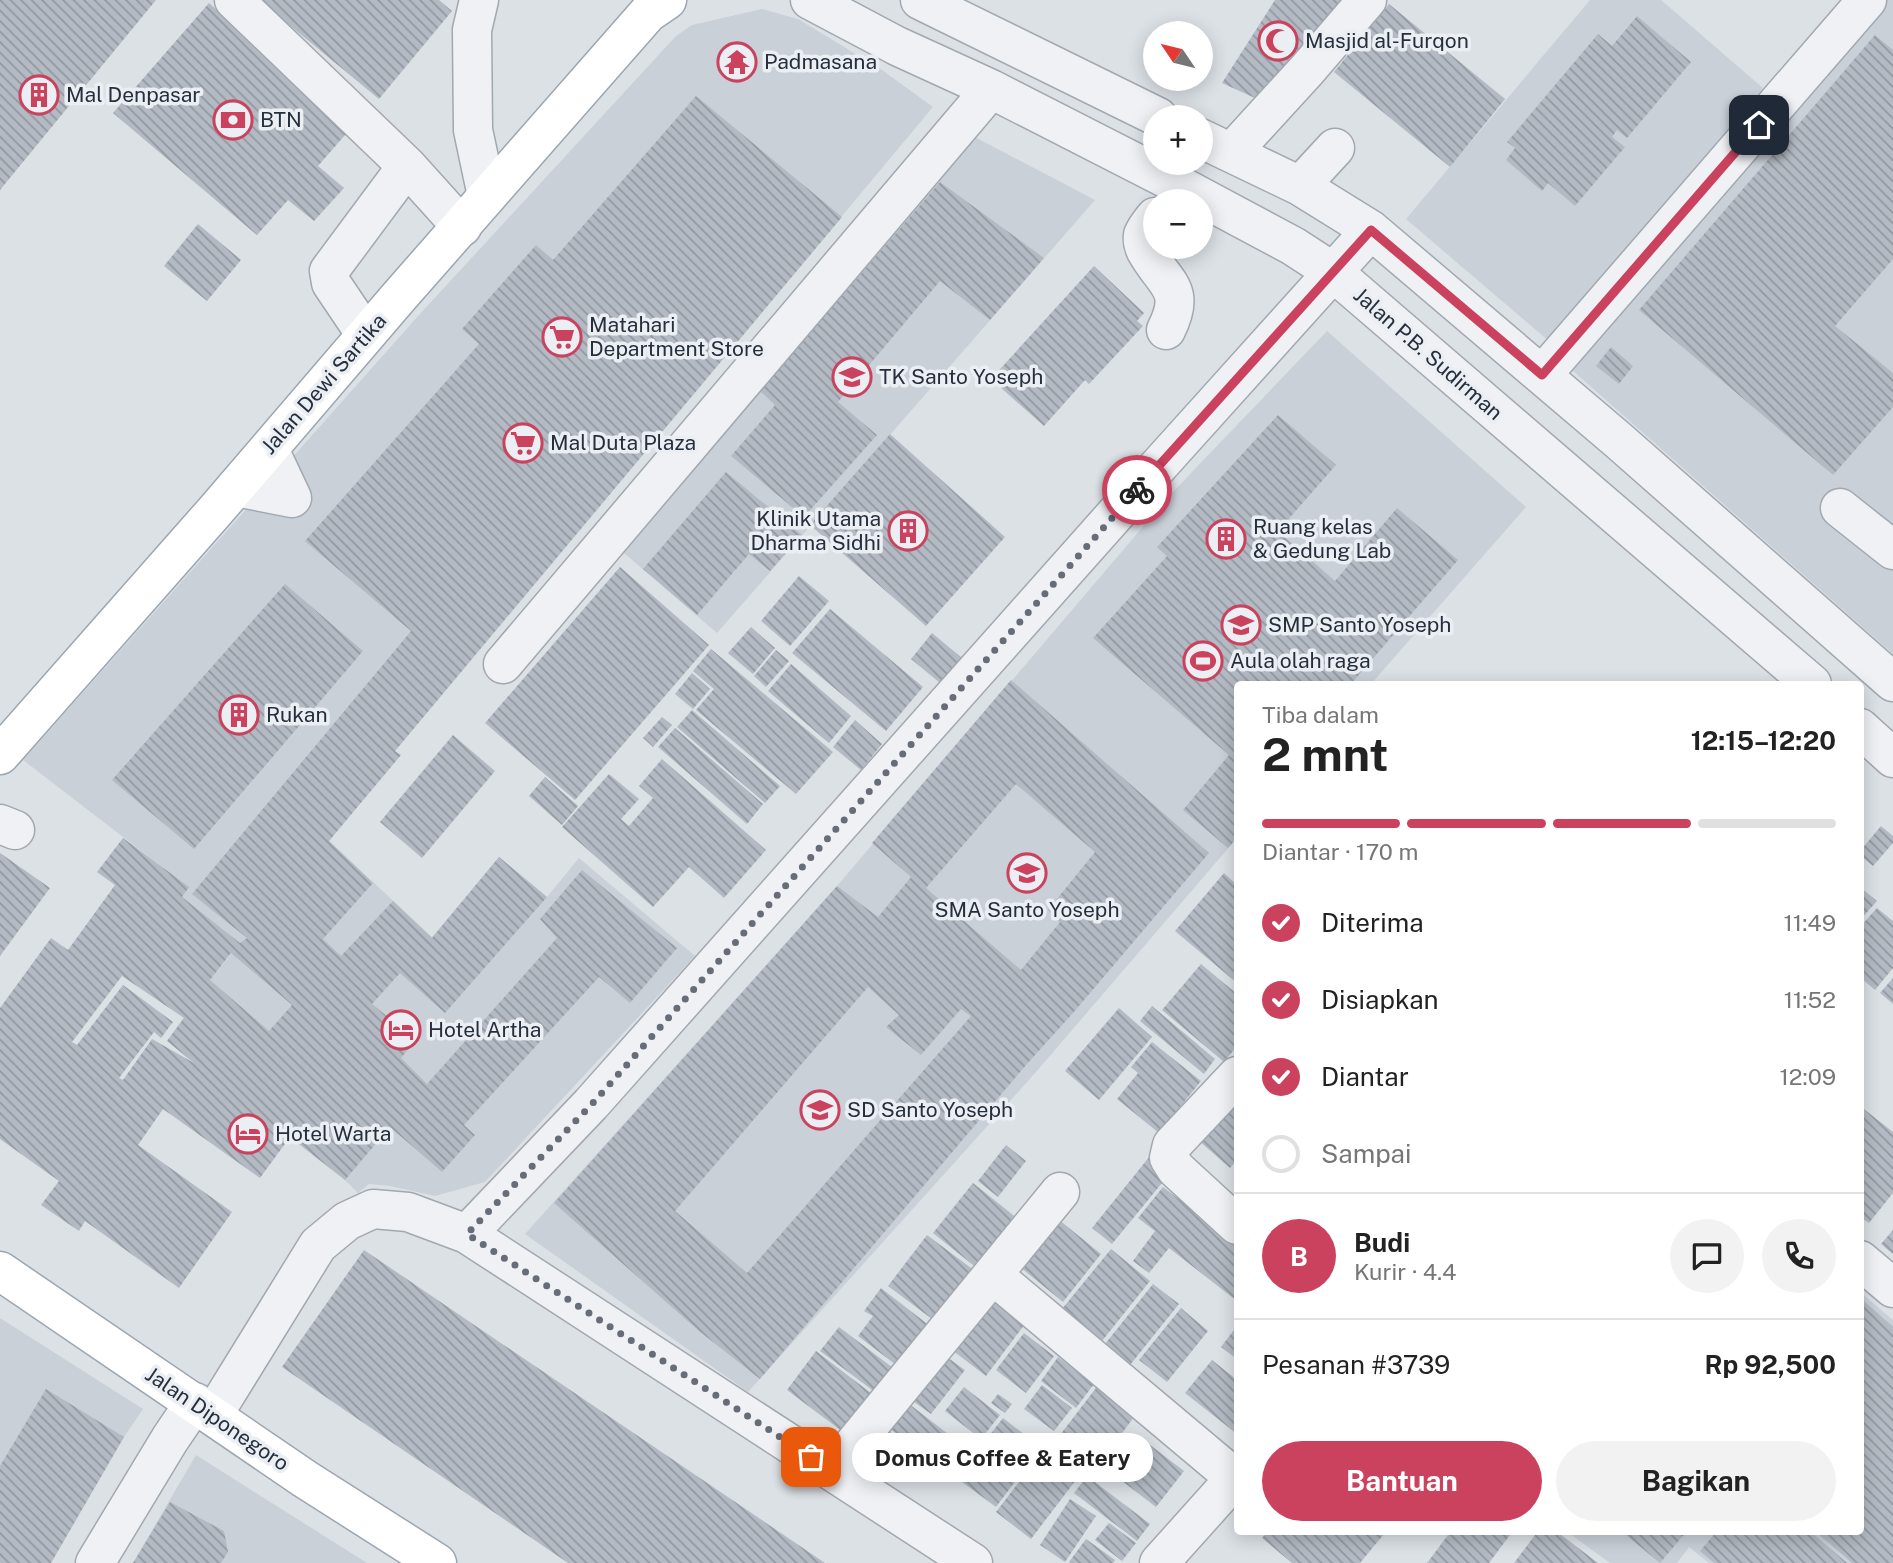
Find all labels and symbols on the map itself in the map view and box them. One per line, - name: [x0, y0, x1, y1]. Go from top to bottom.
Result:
- mosque icon: Masjid al-Furqon: [1257, 20, 1299, 62]
- north arrow: [1143, 21, 1213, 91]
- place label: Masjid al-Furqon: [1305, 28, 1469, 53]
- temple icon: Padmasana: [716, 41, 758, 83]
- place label: Padmasana: [764, 49, 877, 74]
- building icon: Mal Denpasar: [18, 74, 60, 116]
- place label: Mal Denpasar: [66, 82, 201, 107]
- pin: [1729, 95, 1789, 155]
- bank icon: BTN: [212, 99, 254, 141]
- place label: BTN: [260, 107, 302, 132]
- street label: Jalan P.B. Sudirman: [1349, 282, 1508, 425]
- street label: Jalan Dewi Sartika: [256, 308, 391, 459]
- place label: Matahari Department Store: [589, 312, 764, 361]
- supermarket icon: Matahari Department Store: [541, 316, 583, 358]
- school or university icon: TK Santo Yoseph: [831, 356, 873, 398]
- place label: TK Santo Yoseph: [879, 364, 1043, 389]
- supermarket icon: Mal Duta Plaza: [502, 422, 544, 464]
- place label: Mal Duta Plaza: [550, 430, 696, 455]
- courier: [1102, 455, 1172, 525]
- place label: Klinik Utama Dharma Sidhi: [750, 506, 881, 555]
- building icon: Klinik Utama Dharma Sidhi: [887, 510, 929, 552]
- place label: Ruang kelas & Gedung Lab: [1253, 514, 1391, 563]
- building icon: Ruang kelas & Gedung Lab: [1205, 518, 1247, 560]
- school or university icon: SMP Santo Yoseph: [1220, 604, 1262, 646]
- place label: SMP Santo Yoseph: [1268, 612, 1451, 637]
- sports icon: Aula olah raga: [1182, 640, 1224, 682]
- place label: Aula olah raga: [1230, 648, 1371, 673]
- building icon: Rukan: [218, 694, 260, 736]
- place label: Rukan: [266, 702, 328, 727]
- school or university icon: SMA Santo Yoseph: [1006, 852, 1048, 894]
- place label: SMA Santo Yoseph: [935, 897, 1119, 922]
- hotel icon: Hotel Artha: [380, 1009, 422, 1051]
- place label: Hotel Artha: [428, 1017, 541, 1042]
- school or university icon: SD Santo Yoseph: [799, 1089, 841, 1131]
- place label: SD Santo Yoseph: [847, 1097, 1013, 1122]
- hotel icon: Hotel Warta: [227, 1113, 269, 1155]
- place label: Hotel Warta: [275, 1121, 391, 1146]
- street label: Jalan Diponegoro: [141, 1361, 294, 1476]
- pin: [781, 1427, 841, 1487]
- callout: Domus Coffee & Eatery: [853, 1432, 1154, 1482]

